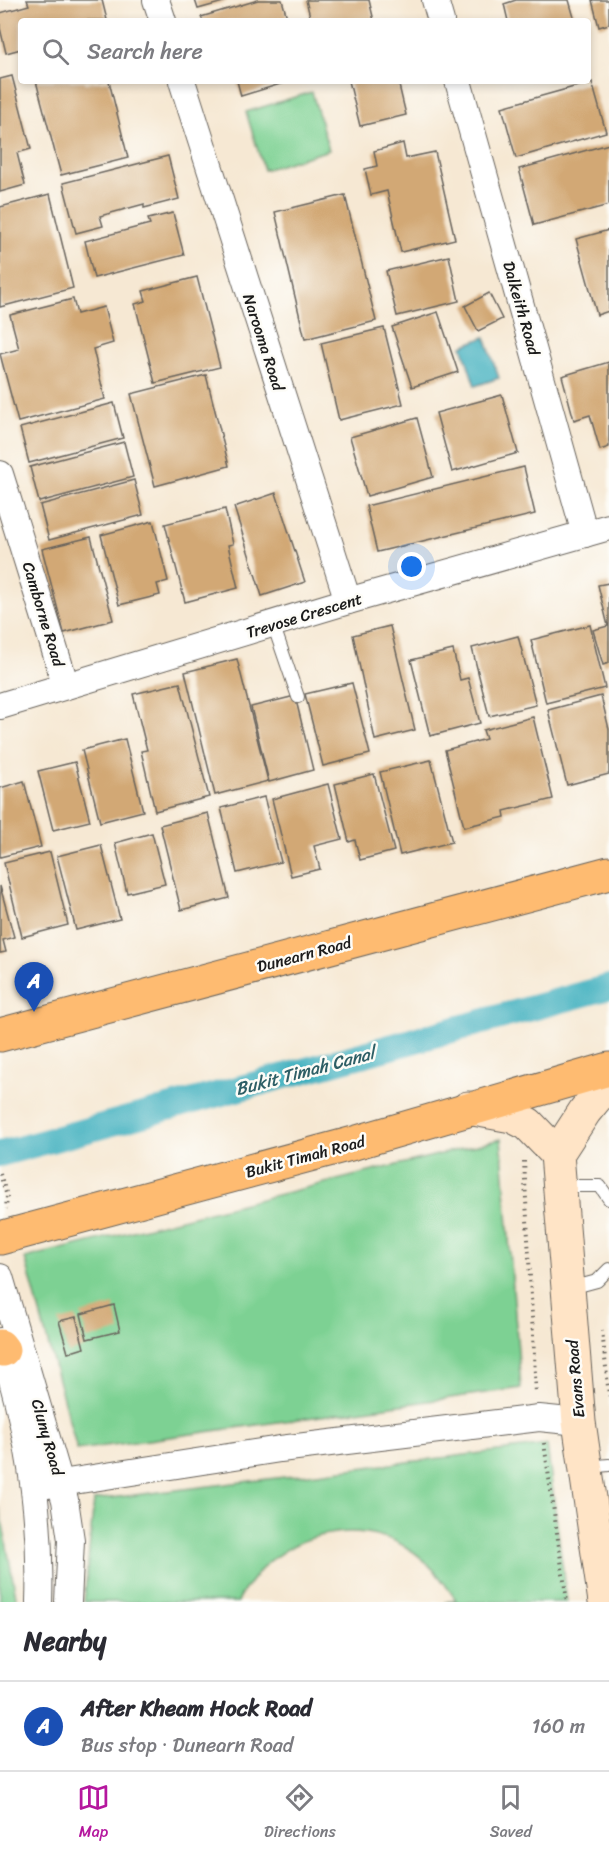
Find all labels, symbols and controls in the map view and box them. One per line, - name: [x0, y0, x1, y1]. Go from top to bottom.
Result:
- search box: [18, 18, 591, 84]
- text: Search here: [87, 32, 203, 71]
- icon: search: [39, 35, 72, 68]
- street label: Dalkeith Road: [494, 258, 549, 360]
- street label: Narooma Road: [234, 290, 293, 396]
- your location: [397, 552, 426, 581]
- street label: Camborne Road: [14, 558, 74, 672]
- street label: Trevose Crescent: [242, 584, 366, 647]
- street label: Dunearn Road: [254, 928, 356, 981]
- pin: A: [15, 962, 54, 1012]
- water label: Bukit Timah Canal: [232, 1036, 382, 1105]
- street label: Bukit Timah Road: [242, 1126, 370, 1186]
- street label: Evans Road: [558, 1337, 593, 1419]
- street label: Cluny Road: [23, 1395, 73, 1480]
- text: Nearby: [24, 1618, 106, 1664]
- text: After Kheam Hock Road: [81, 1689, 312, 1728]
- text: A: [37, 1709, 50, 1744]
- text: 160 m: [532, 1709, 585, 1744]
- text: Bus stop · Dunearn Road: [81, 1728, 293, 1763]
- tab: Map: [77, 1781, 110, 1846]
- tab: Directions: [264, 1781, 336, 1846]
- tab: Saved: [490, 1781, 532, 1846]

